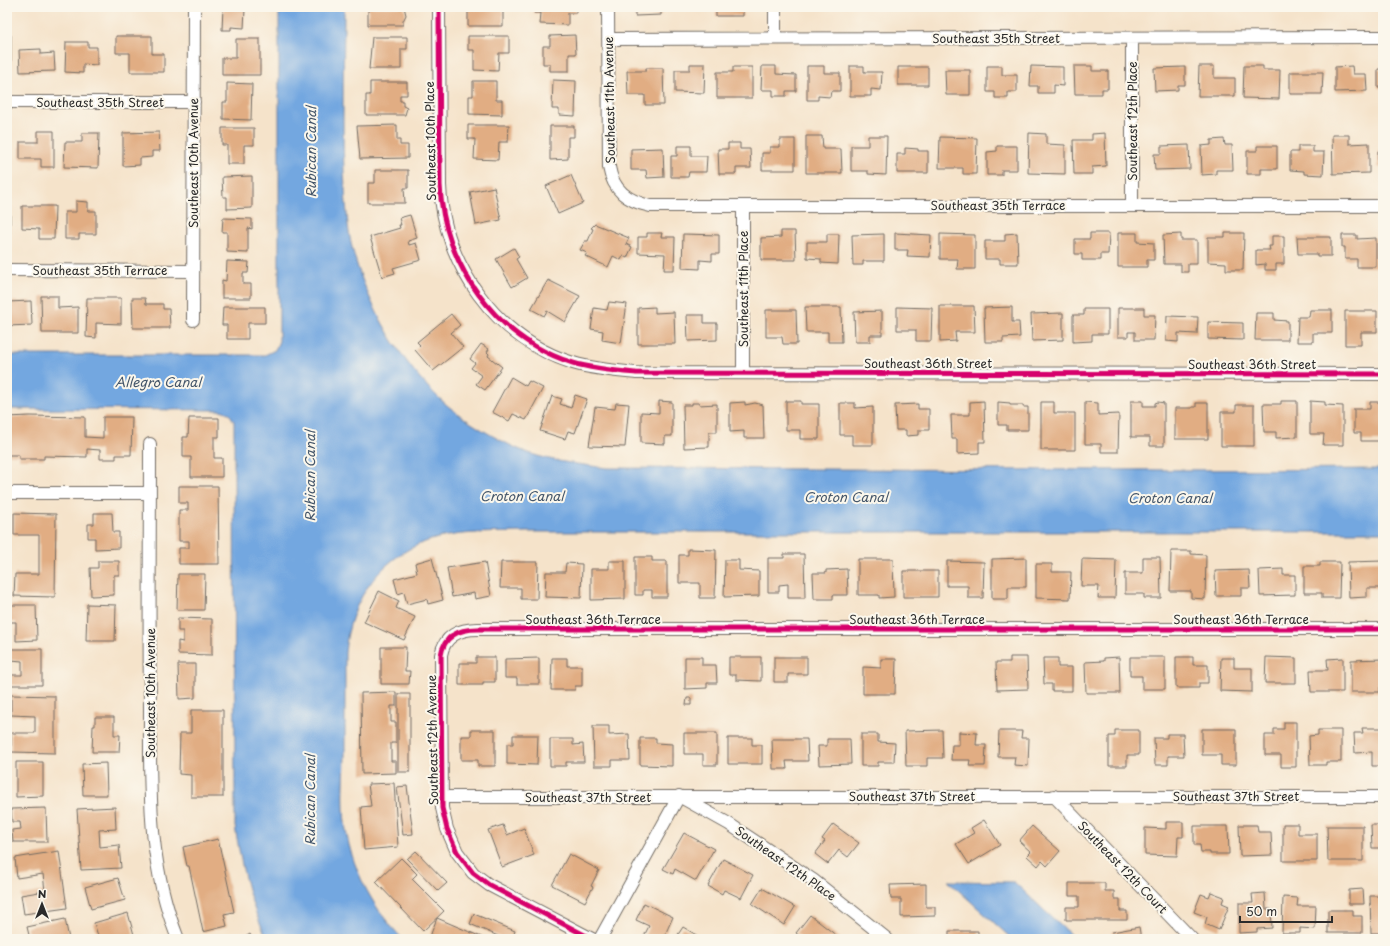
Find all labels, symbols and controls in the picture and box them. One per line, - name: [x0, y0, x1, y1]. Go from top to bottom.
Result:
- street label: Southeast 35th Street: [932, 29, 1060, 47]
- street label: Southeast 11th Avenue: [599, 36, 619, 164]
- street label: Southeast 12th Place: [1123, 61, 1141, 181]
- street label: Southeast 10th Place: [420, 81, 440, 201]
- street label: Southeast 35th Street: [36, 93, 164, 111]
- street label: Southeast 10th Avenue: [184, 97, 202, 228]
- water label: Rubican Canal: [301, 104, 320, 198]
- street label: Southeast 35th Terrace: [931, 196, 1065, 214]
- street label: Southeast 11th Place: [734, 231, 752, 347]
- street label: Southeast 35th Terrace: [33, 261, 167, 279]
- street label: Southeast 36th Street: [864, 354, 992, 372]
- street label: Southeast 36th Street: [1188, 355, 1316, 373]
- water label: Allegro Canal: [115, 372, 203, 391]
- water label: Rubican Canal: [300, 428, 319, 522]
- water label: Croton Canal: [480, 486, 566, 505]
- water label: Croton Canal: [804, 487, 890, 506]
- water label: Croton Canal: [1128, 488, 1214, 507]
- street label: Southeast 36th Terrace: [525, 610, 661, 628]
- street label: Southeast 36th Terrace: [849, 610, 985, 628]
- street label: Southeast 36th Terrace: [1173, 610, 1309, 628]
- street label: Southeast 10th Avenue: [141, 627, 159, 758]
- street label: Southeast 12th Avenue: [422, 674, 442, 805]
- water label: Rubican Canal: [300, 752, 319, 846]
- street label: Southeast 37th Street: [849, 787, 975, 805]
- street label: Southeast 37th Street: [1173, 787, 1299, 805]
- street label: Southeast 37th Street: [525, 788, 651, 806]
- street label: Southeast 12th Court: [1074, 817, 1172, 917]
- street label: Southeast 12th Place: [732, 821, 840, 905]
- north arrow: [22, 884, 62, 924]
- text: N: [38, 885, 47, 902]
- scale bar: [1240, 898, 1332, 924]
- text: 50 m: [1246, 902, 1277, 920]

